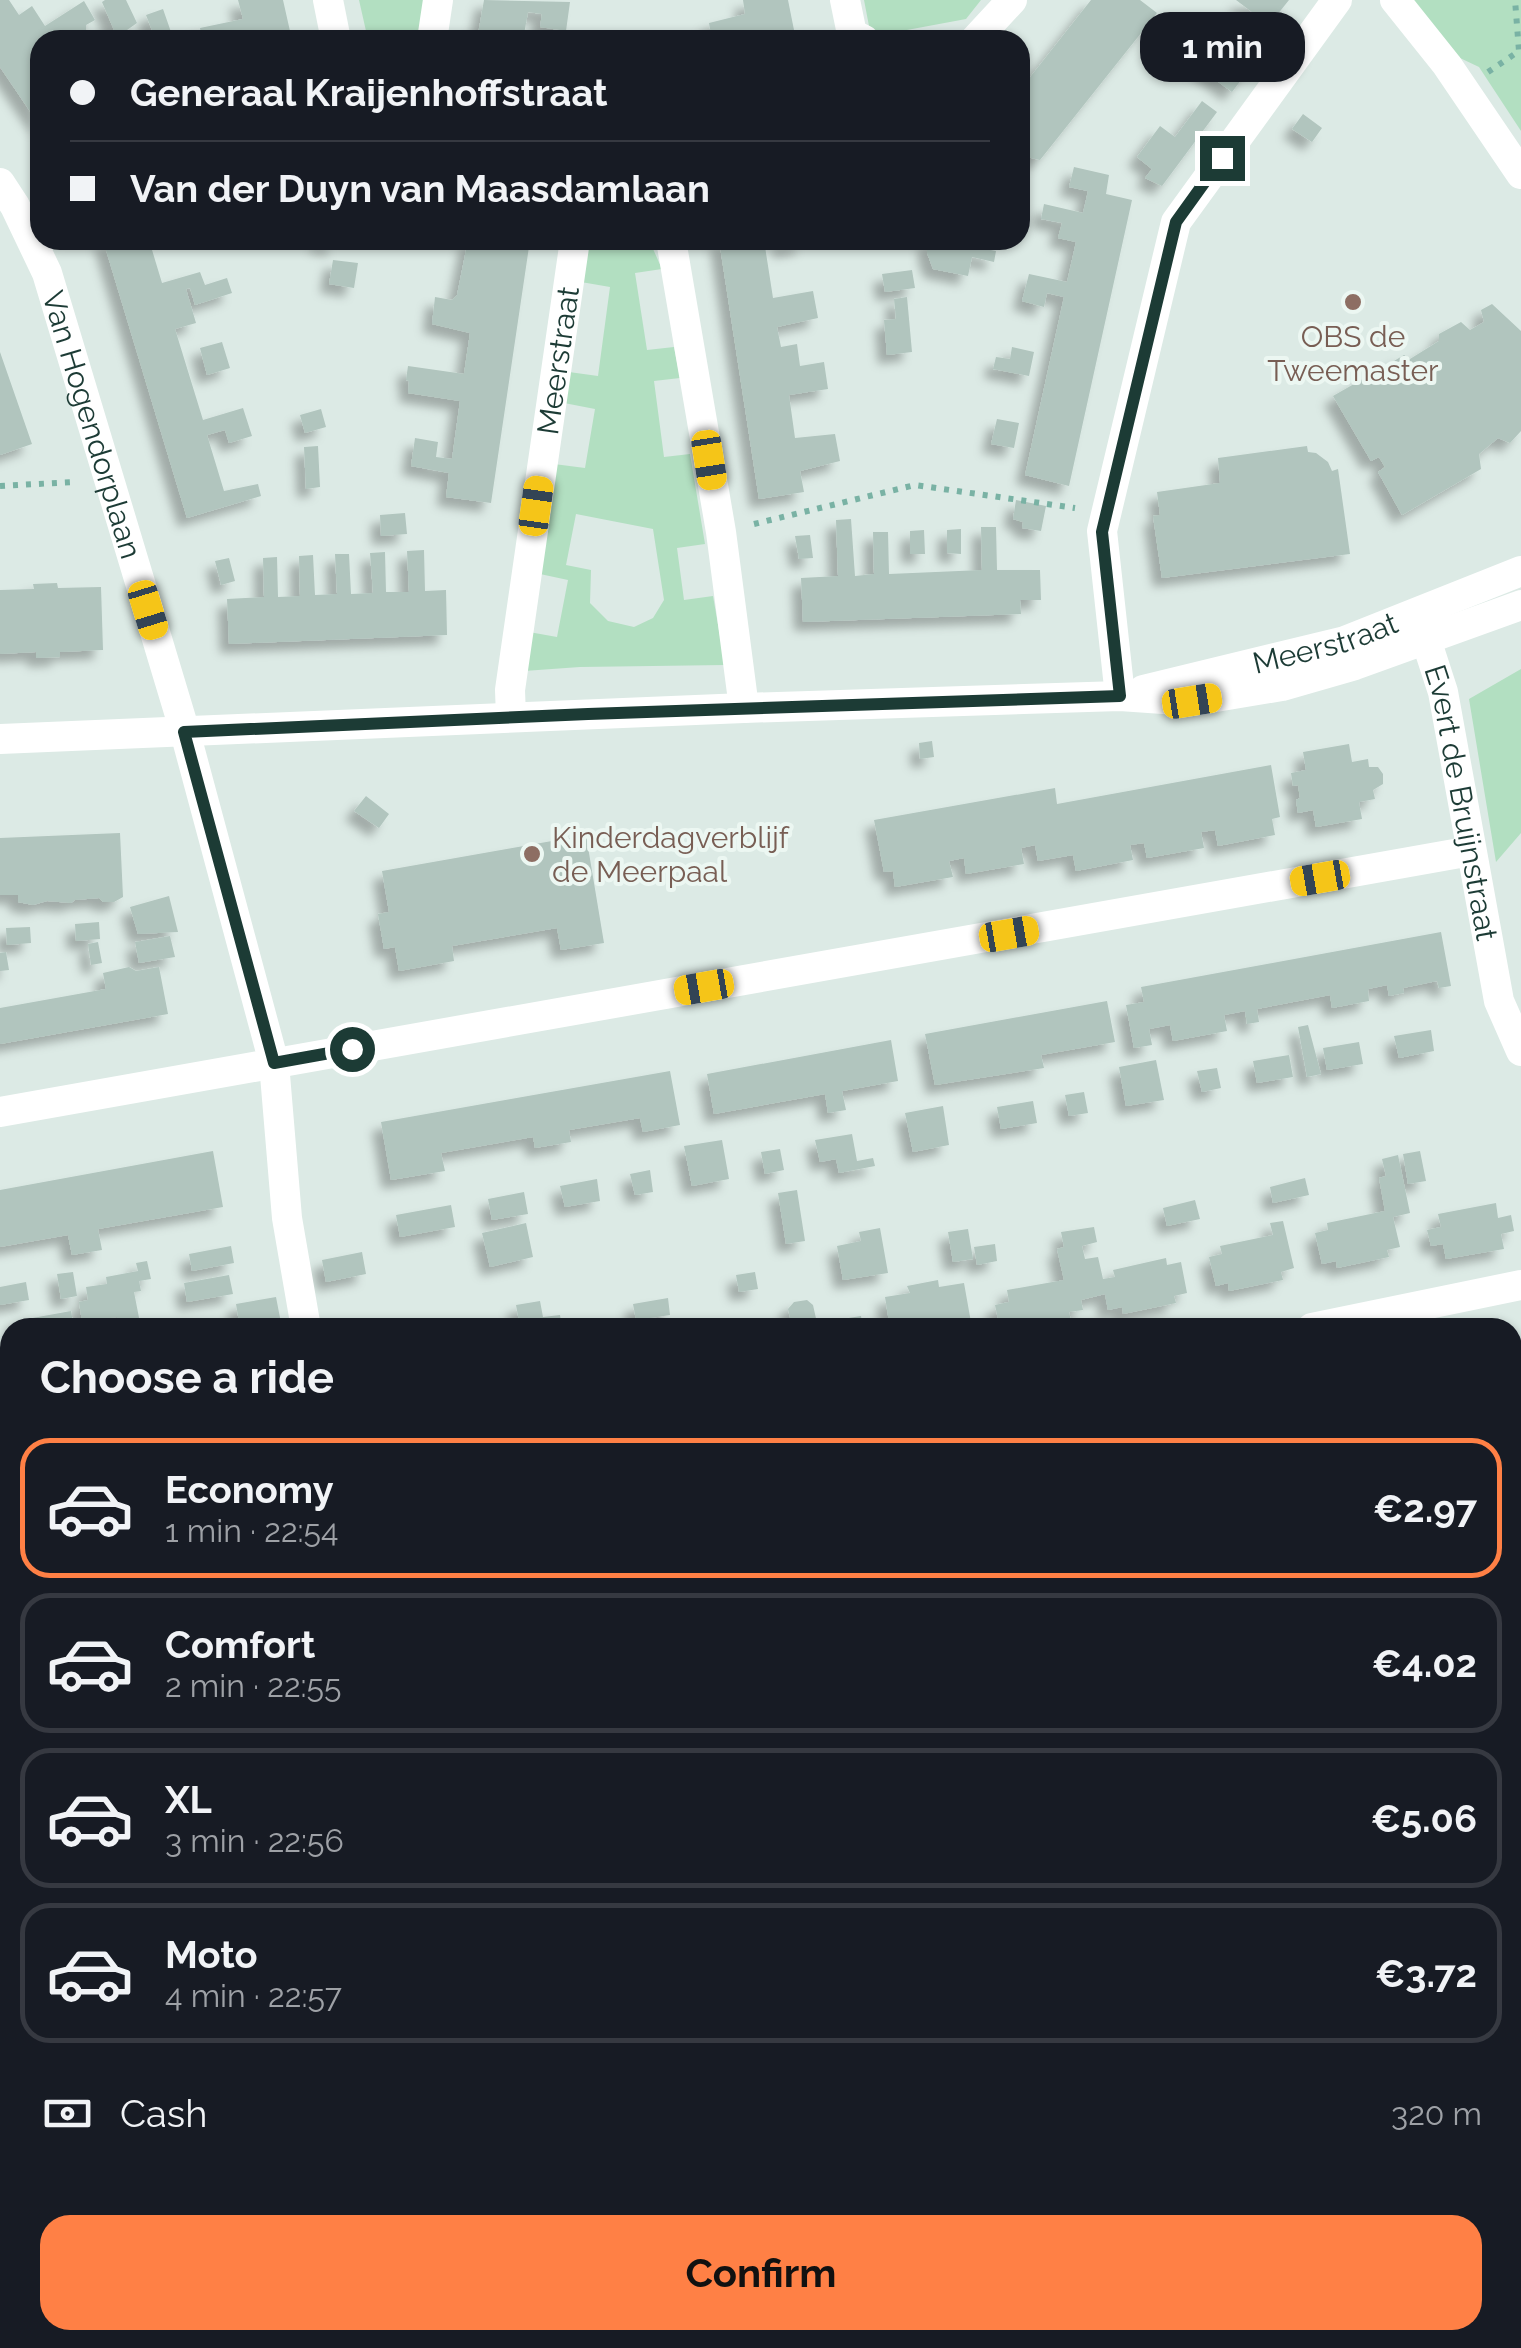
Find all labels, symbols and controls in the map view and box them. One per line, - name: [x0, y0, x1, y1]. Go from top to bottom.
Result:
- callout: 1 min: [1140, 13, 1304, 83]
- text: 1 min: [1182, 28, 1263, 65]
- text: Generaal Kraijenhoffstraat: [130, 70, 608, 115]
- route end: [1200, 136, 1245, 181]
- text: Van der Duyn van Maasdamlaan: [130, 166, 710, 211]
- street label: Meerstraat: [530, 284, 586, 437]
- street label: Van Hogendorplaan: [36, 287, 149, 563]
- marker: OBS de Tweemaster: [1342, 291, 1364, 313]
- place label: OBS de Tweemaster: [1267, 319, 1439, 388]
- car: [689, 428, 729, 492]
- car: [517, 474, 555, 538]
- car: [125, 577, 171, 643]
- street label: Meerstraat: [1249, 604, 1402, 680]
- street label: Evert de Bruijnstraat: [1418, 660, 1505, 943]
- car: [1160, 681, 1224, 721]
- place label: Kinderdagverblijf de Meerpaal: [552, 820, 790, 889]
- marker: Kinderdagverblijf de Meerpaal: [521, 843, 543, 865]
- car: [1288, 858, 1352, 898]
- car: [977, 914, 1041, 954]
- car: [672, 967, 736, 1007]
- route start: [330, 1027, 375, 1072]
- text: Choose a ride: [40, 1351, 334, 1404]
- icon: car: [45, 1463, 135, 1553]
- text: Economy: [165, 1467, 334, 1512]
- text: €2.97: [1373, 1486, 1477, 1531]
- text: 1 min · 22:54: [165, 1512, 339, 1549]
- icon: car: [45, 1618, 135, 1708]
- text: Comfort: [165, 1622, 315, 1667]
- text: €4.02: [1372, 1641, 1477, 1686]
- text: 2 min · 22:55: [165, 1667, 341, 1704]
- icon: car: [45, 1773, 135, 1863]
- text: XL: [165, 1777, 212, 1822]
- text: €5.06: [1371, 1796, 1477, 1841]
- text: 3 min · 22:56: [165, 1822, 344, 1859]
- icon: car: [45, 1928, 135, 2018]
- text: Moto: [165, 1932, 258, 1977]
- text: €3.72: [1375, 1951, 1477, 1996]
- text: 4 min · 22:57: [165, 1977, 342, 2014]
- icon: cash: [40, 2086, 95, 2141]
- text: Cash: [120, 2091, 207, 2136]
- text: 320 m: [1391, 2095, 1482, 2132]
- button: Confirm: [40, 2215, 1482, 2330]

